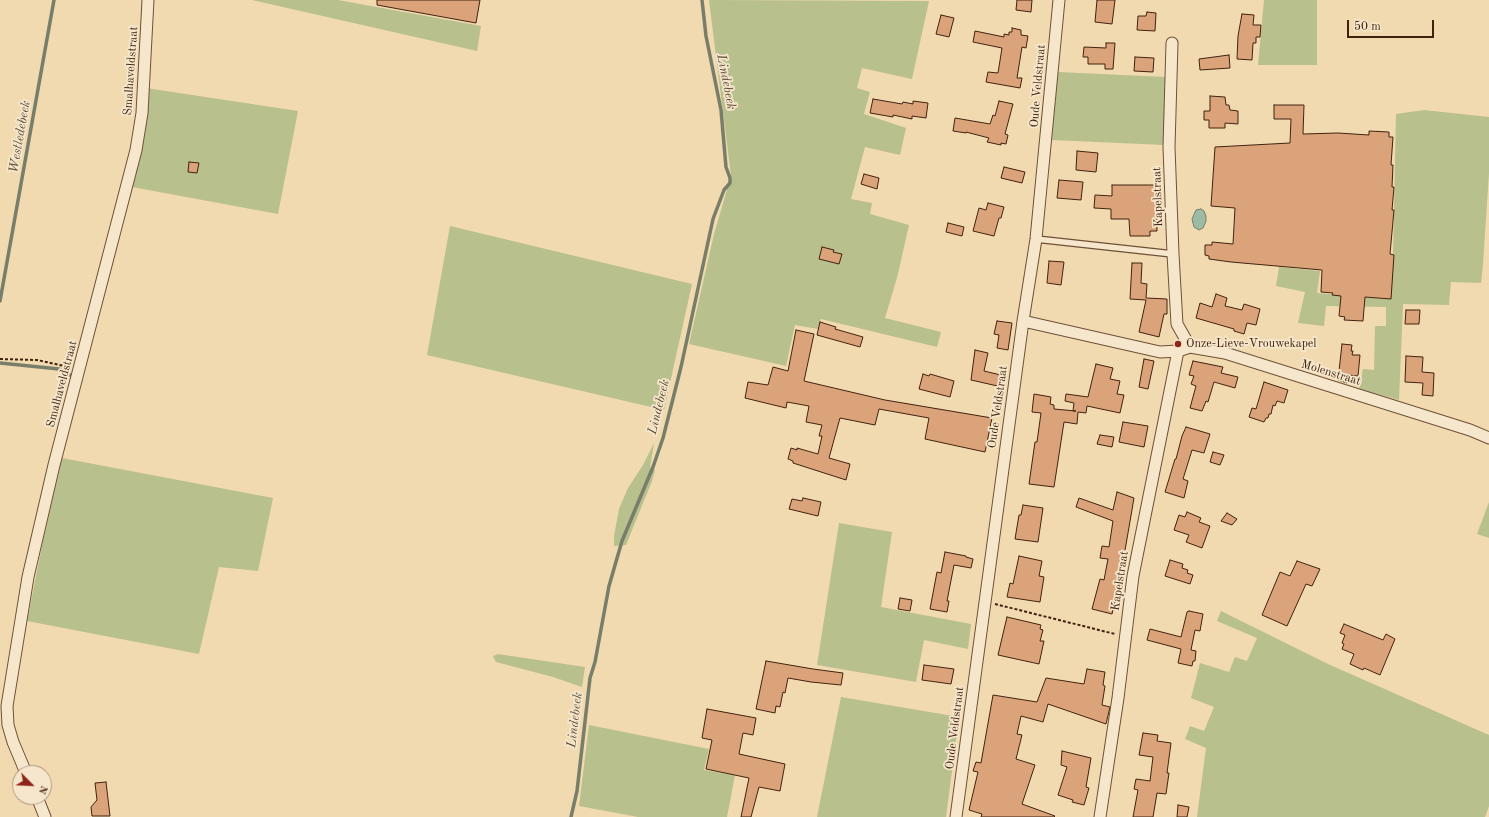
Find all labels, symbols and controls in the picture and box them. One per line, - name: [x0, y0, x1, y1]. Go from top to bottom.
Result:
- scale bar: [1349, 12, 1436, 38]
- text: 50 m: [1354, 21, 1381, 33]
- street label: Smalhaveldstraat: [121, 26, 141, 116]
- street label: Oude Veldstraat: [1027, 44, 1049, 128]
- water label: Lindebeek: [713, 53, 739, 111]
- water label: Westledebeek: [6, 99, 34, 175]
- street label: Kapelstraat: [1150, 167, 1166, 227]
- place label: Onze-Lieve-Vrouwekapel: [1186, 337, 1317, 351]
- street label: Smalhaveldstraat: [43, 339, 81, 429]
- marker: Onze-Lieve-Vrouwekapel: [1173, 339, 1183, 349]
- street label: Molenstraat: [1299, 357, 1363, 389]
- street label: Oude Veldstraat: [985, 365, 1011, 449]
- water label: Lindebeek: [645, 378, 673, 436]
- street label: Kapelstraat: [1108, 550, 1132, 612]
- street label: Oude Veldstraat: [943, 686, 967, 770]
- water label: Lindebeek: [564, 691, 586, 749]
- north arrow: [12, 765, 52, 805]
- text: N: [36, 784, 49, 796]

